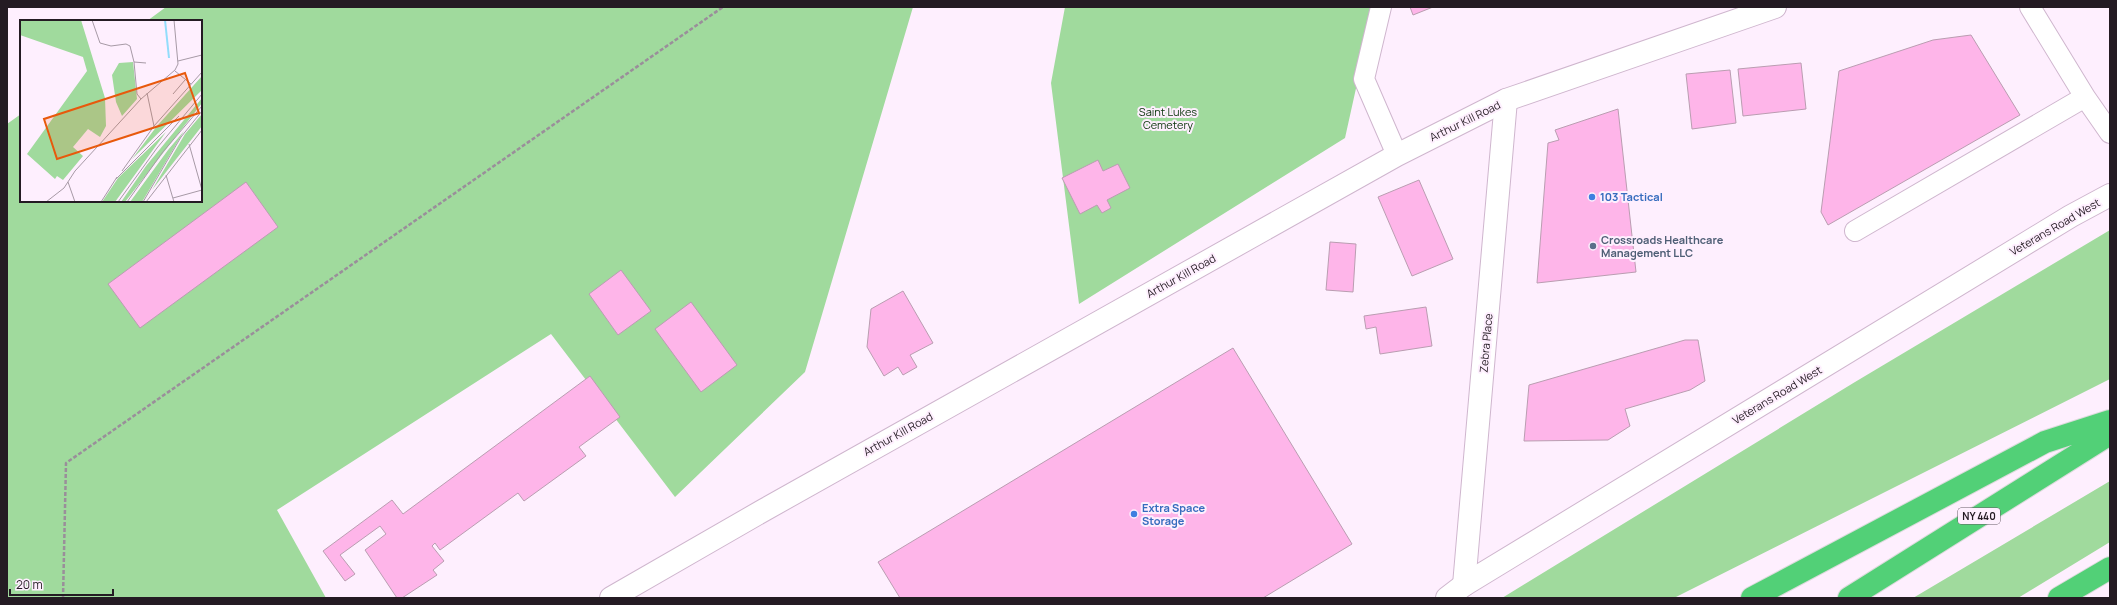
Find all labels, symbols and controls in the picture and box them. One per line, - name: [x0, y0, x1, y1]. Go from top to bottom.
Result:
- inset map: [20, 20, 202, 202]
- street label: Arthur Kill Road: [1427, 97, 1503, 144]
- park label: Saint Lukes Cemetery: [1139, 104, 1197, 132]
- place label: 103 Tactical: [1600, 189, 1663, 204]
- marker: 103 Tactical: [1587, 192, 1597, 202]
- street label: Veterans Road West: [2007, 195, 2103, 259]
- place label: Crossroads Healthcare Management LLC: [1601, 232, 1724, 260]
- marker: Crossroads Healthcare Management LLC: [1588, 241, 1598, 251]
- street label: Arthur Kill Road: [1143, 250, 1218, 301]
- street label: Zebra Place: [1475, 312, 1496, 373]
- street label: Veterans Road West: [1729, 362, 1824, 427]
- street label: Arthur Kill Road: [860, 408, 935, 459]
- place label: Extra Space Storage: [1142, 500, 1206, 528]
- road number: NY 440: [1958, 508, 2000, 524]
- marker: Extra Space Storage: [1129, 509, 1139, 519]
- scale bar: [10, 571, 113, 597]
- text: 20 m: [16, 576, 43, 593]

